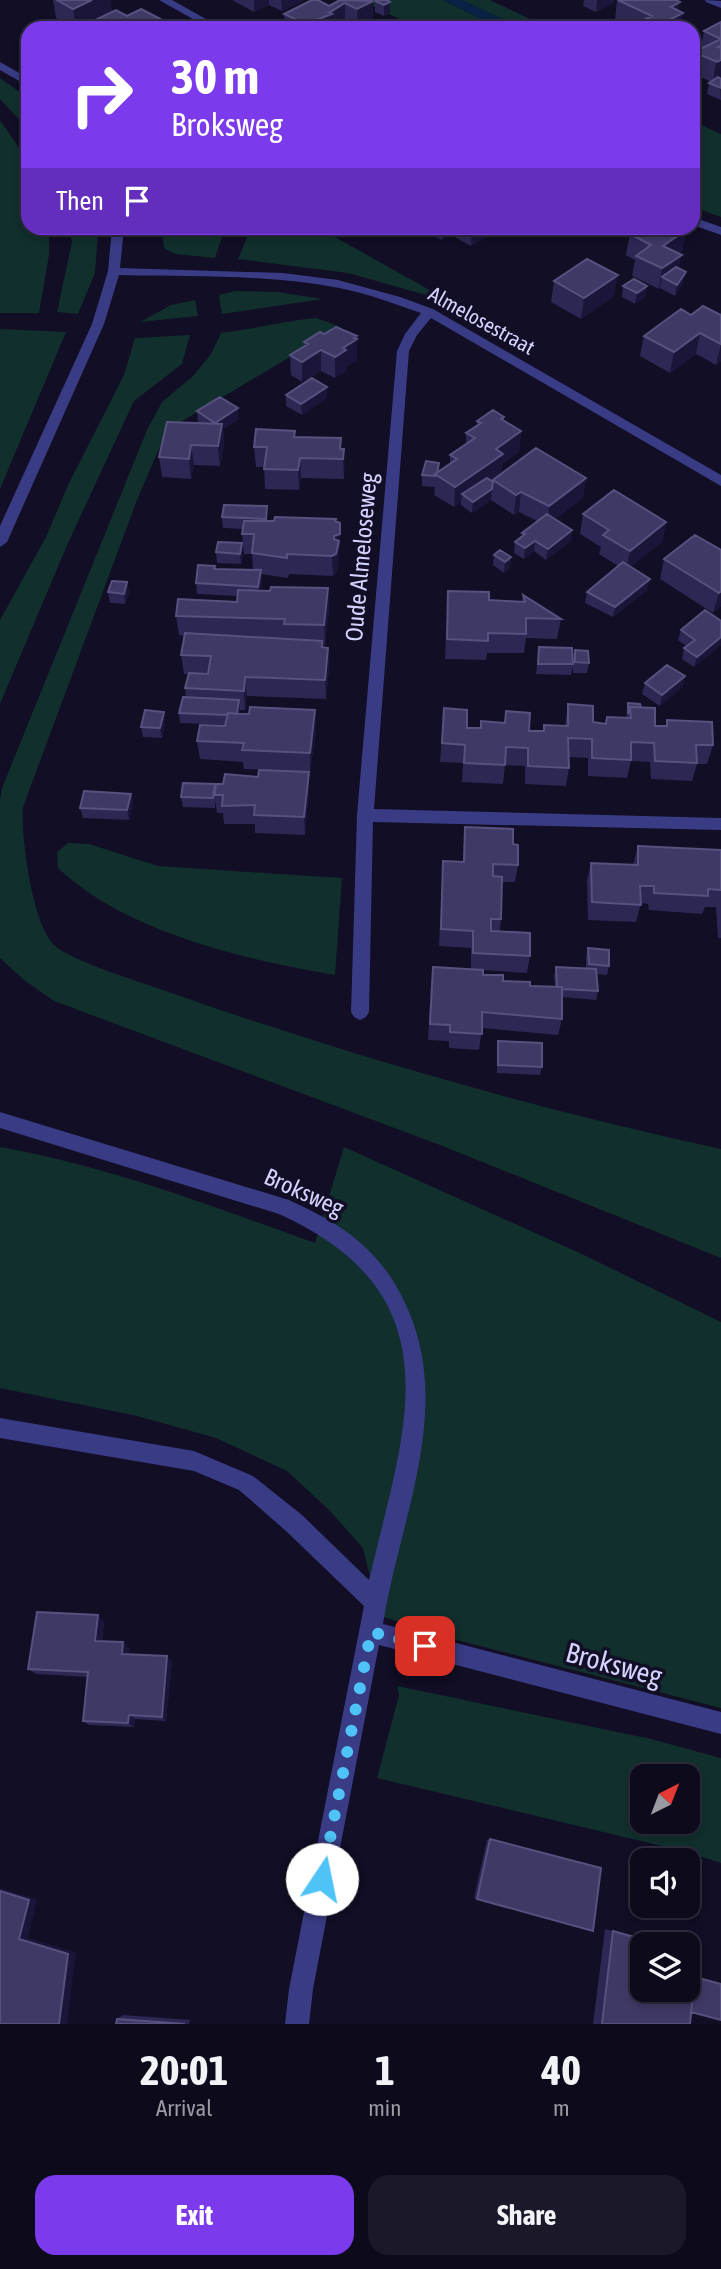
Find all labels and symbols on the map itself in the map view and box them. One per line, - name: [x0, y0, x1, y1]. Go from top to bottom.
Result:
- street label: Almelosestraat: [425, 281, 539, 359]
- street label: Oude Almeloseweg: [340, 471, 382, 643]
- street label: Broksweg: [260, 1163, 349, 1222]
- pin: [395, 1616, 455, 1676]
- street label: Broksweg: [562, 1636, 666, 1692]
- north arrow: [630, 1764, 700, 1834]
- position arrow: [285, 1842, 359, 1916]

